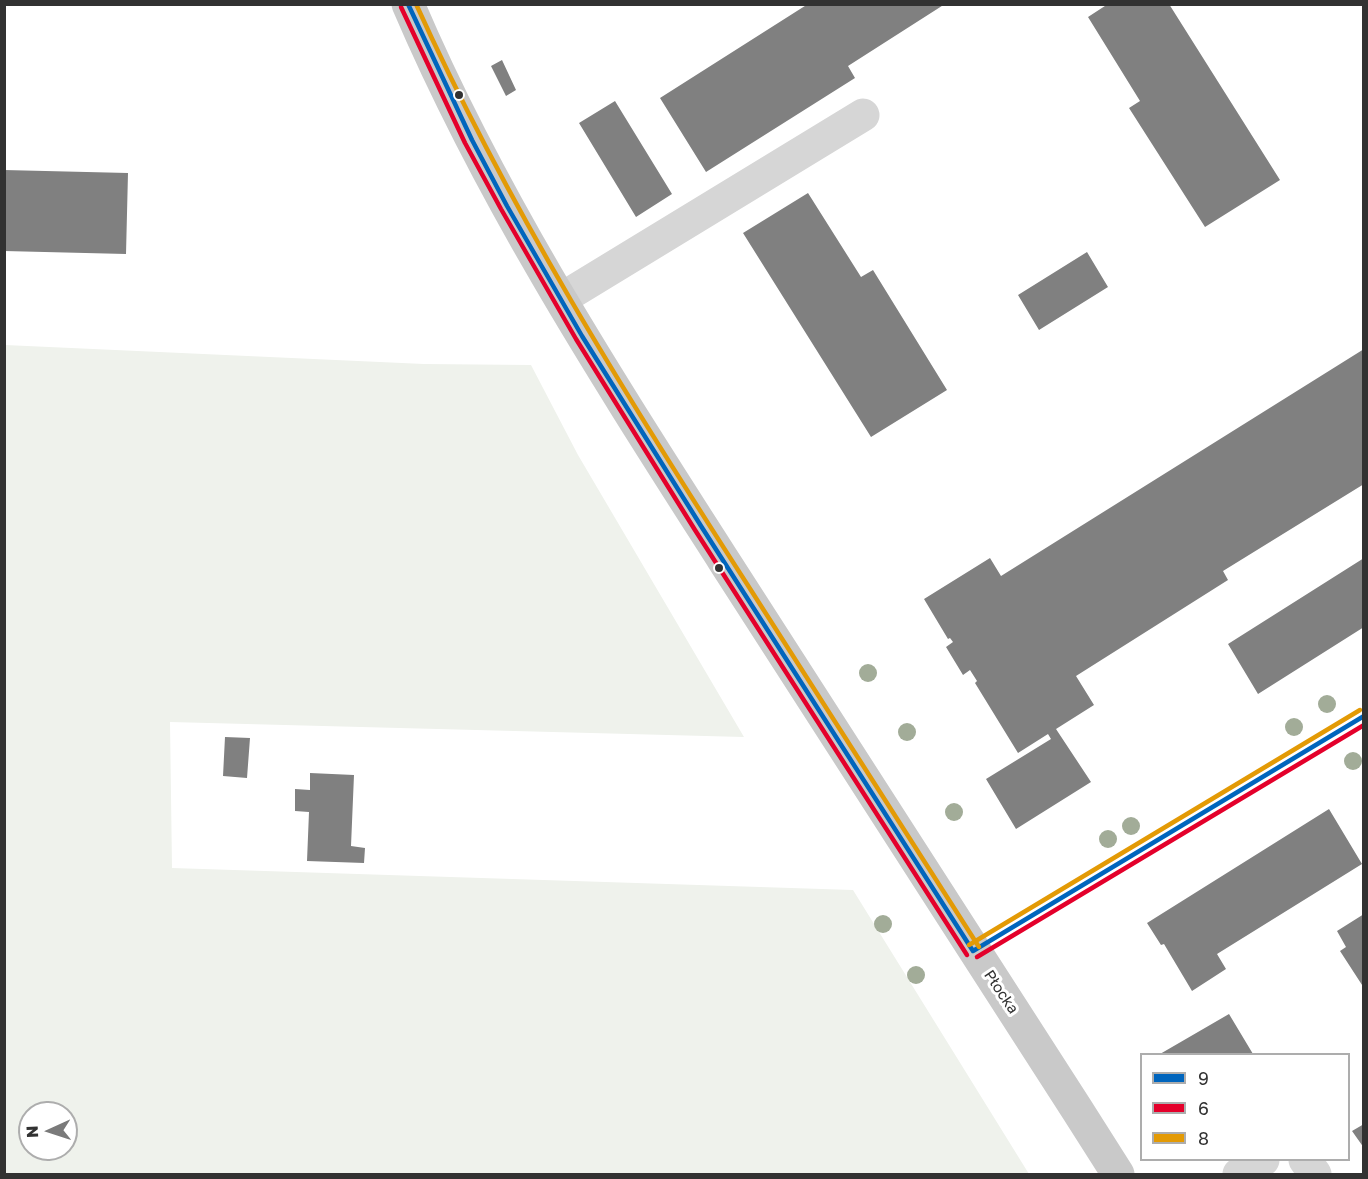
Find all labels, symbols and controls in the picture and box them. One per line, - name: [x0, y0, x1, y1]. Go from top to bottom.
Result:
- unlabelled marker: [453, 89, 465, 101]
- unlabelled marker: [713, 562, 725, 574]
- street label: Płocka: [980, 967, 1022, 1017]
- legend: [1140, 1053, 1350, 1161]
- text: 9: [1198, 1067, 1209, 1089]
- text: 6: [1198, 1097, 1209, 1119]
- north arrow: [18, 1101, 78, 1161]
- text: N: [22, 1125, 42, 1138]
- text: 8: [1198, 1127, 1209, 1149]

